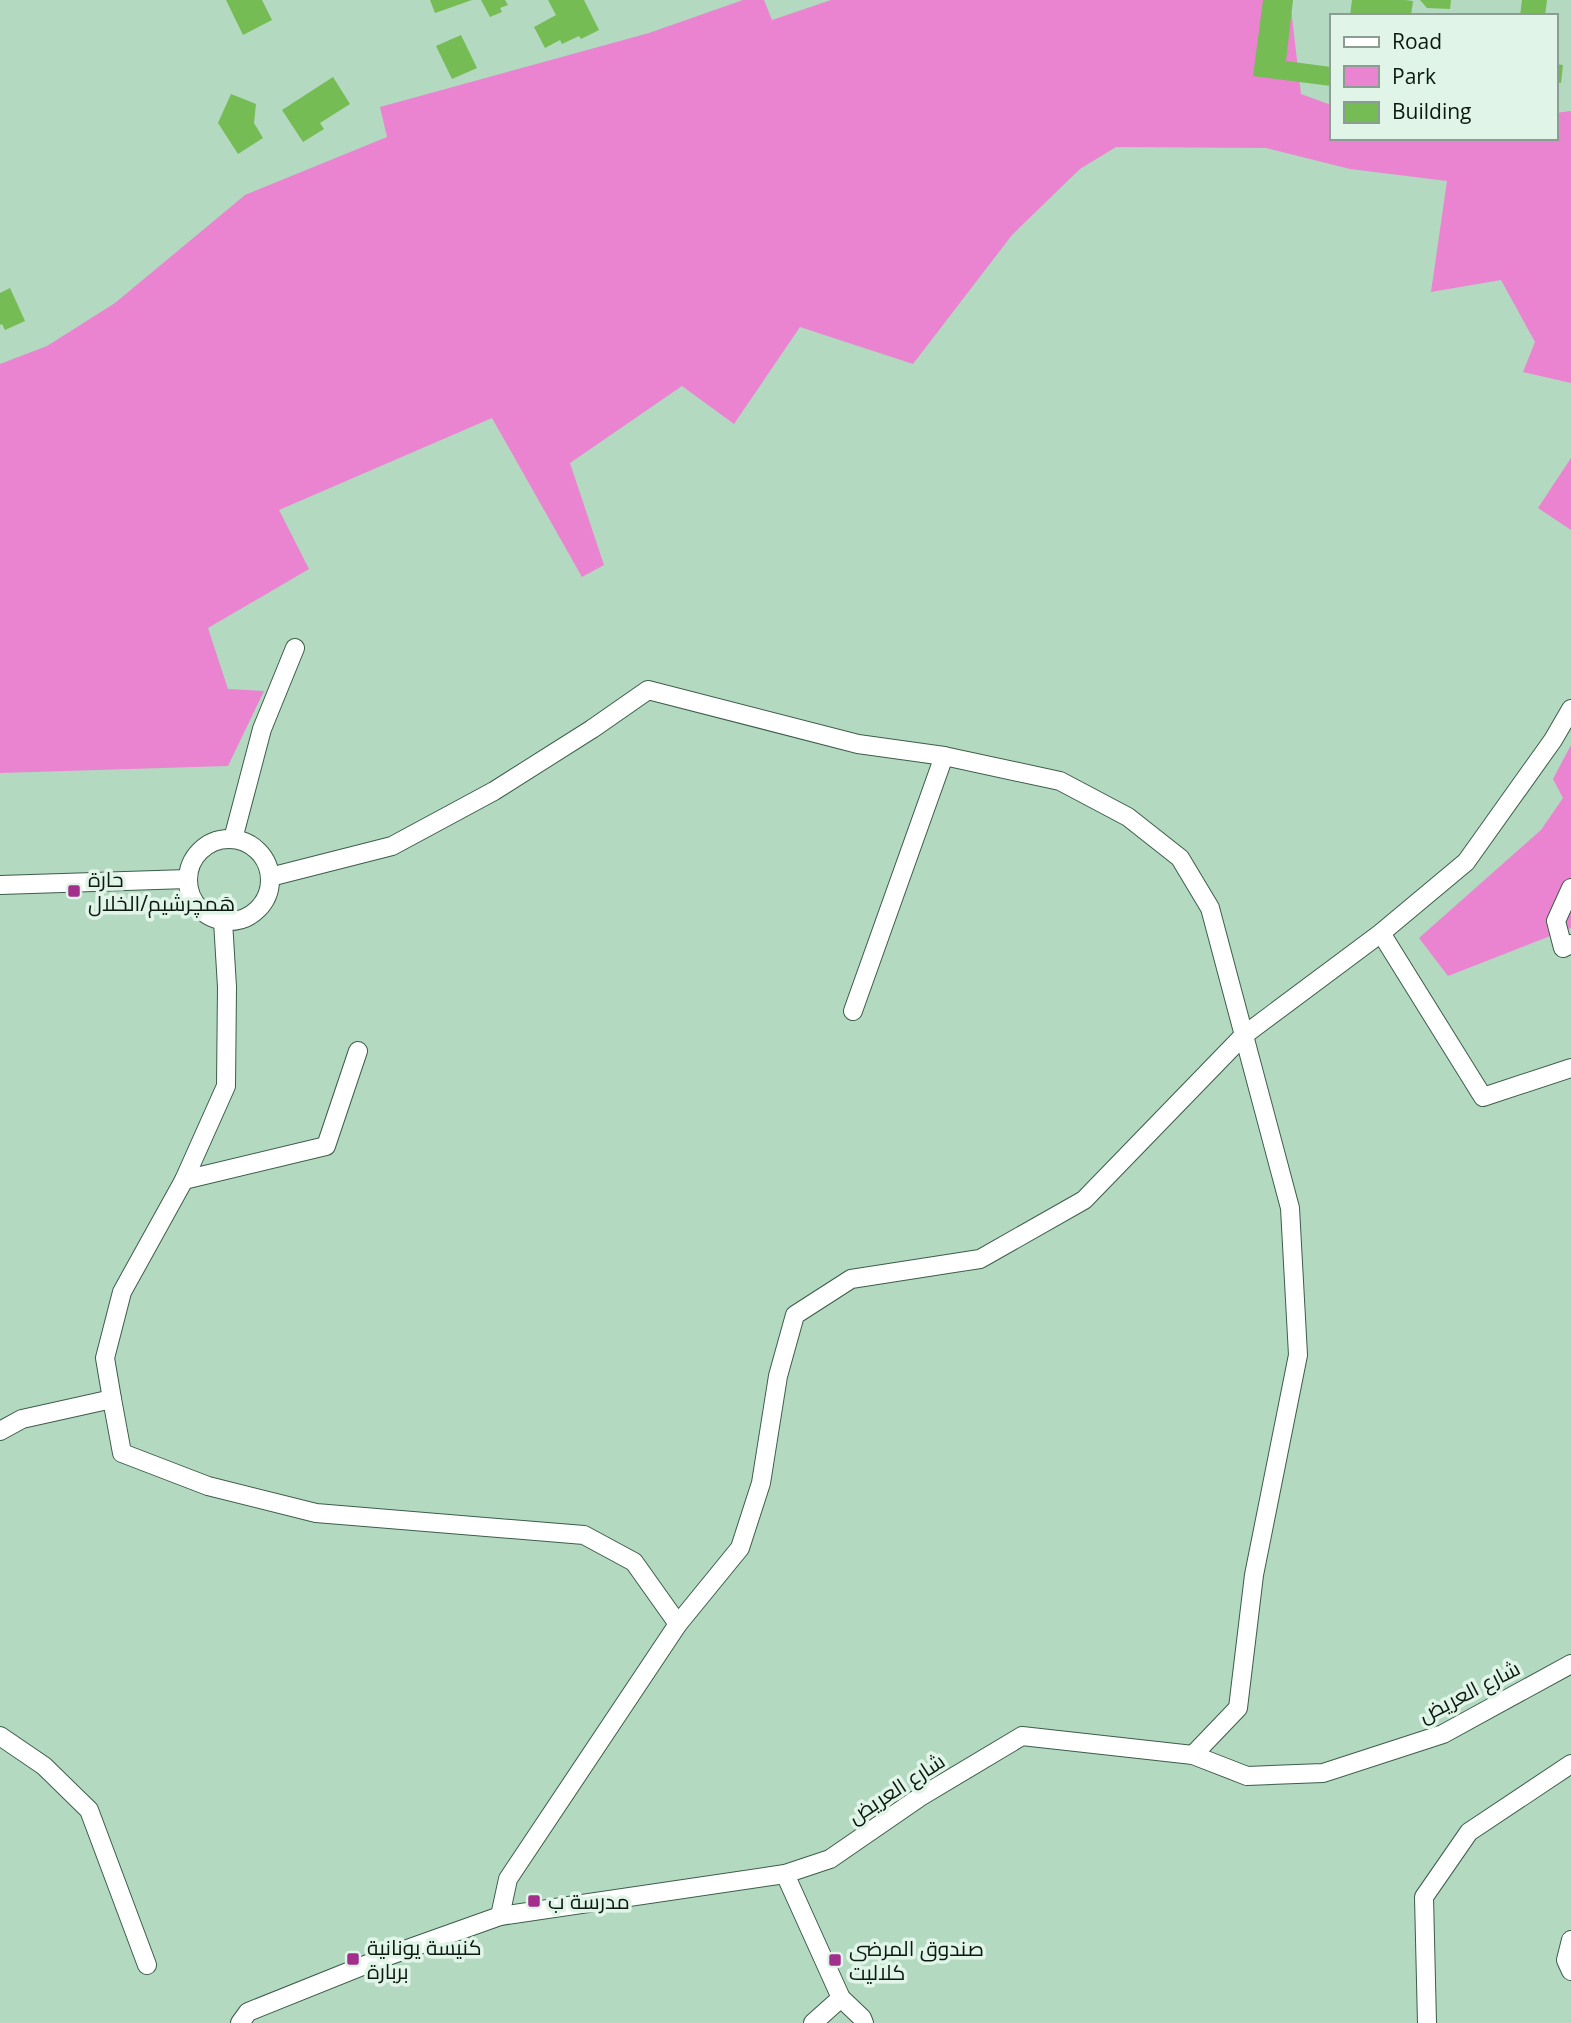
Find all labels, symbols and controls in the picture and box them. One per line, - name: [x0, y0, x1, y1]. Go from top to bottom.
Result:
- legend: [1330, 14, 1557, 140]
- text: Road: [1392, 27, 1442, 55]
- text: Park: [1392, 62, 1436, 90]
- text: Building: [1392, 97, 1471, 125]
- place label: حارة هَمچرشيم/الخلال: [88, 865, 235, 918]
- marker: حارة هَمچرشيم/الخلال: [66, 883, 82, 899]
- street label: شارع العريض: [1414, 1654, 1525, 1729]
- street label: شارع العريض: [842, 1746, 950, 1831]
- place label: مدرسة ب: [548, 1887, 630, 1915]
- marker: مدرسة ب: [526, 1893, 542, 1909]
- place label: كنيسة يونانية بربارة: [367, 1933, 482, 1985]
- place label: صندوق المرضى كلاليت: [849, 1934, 984, 1986]
- marker: كنيسة يونانية بربارة: [345, 1951, 361, 1967]
- marker: صندوق المرضى كلاليت: [827, 1952, 843, 1968]

